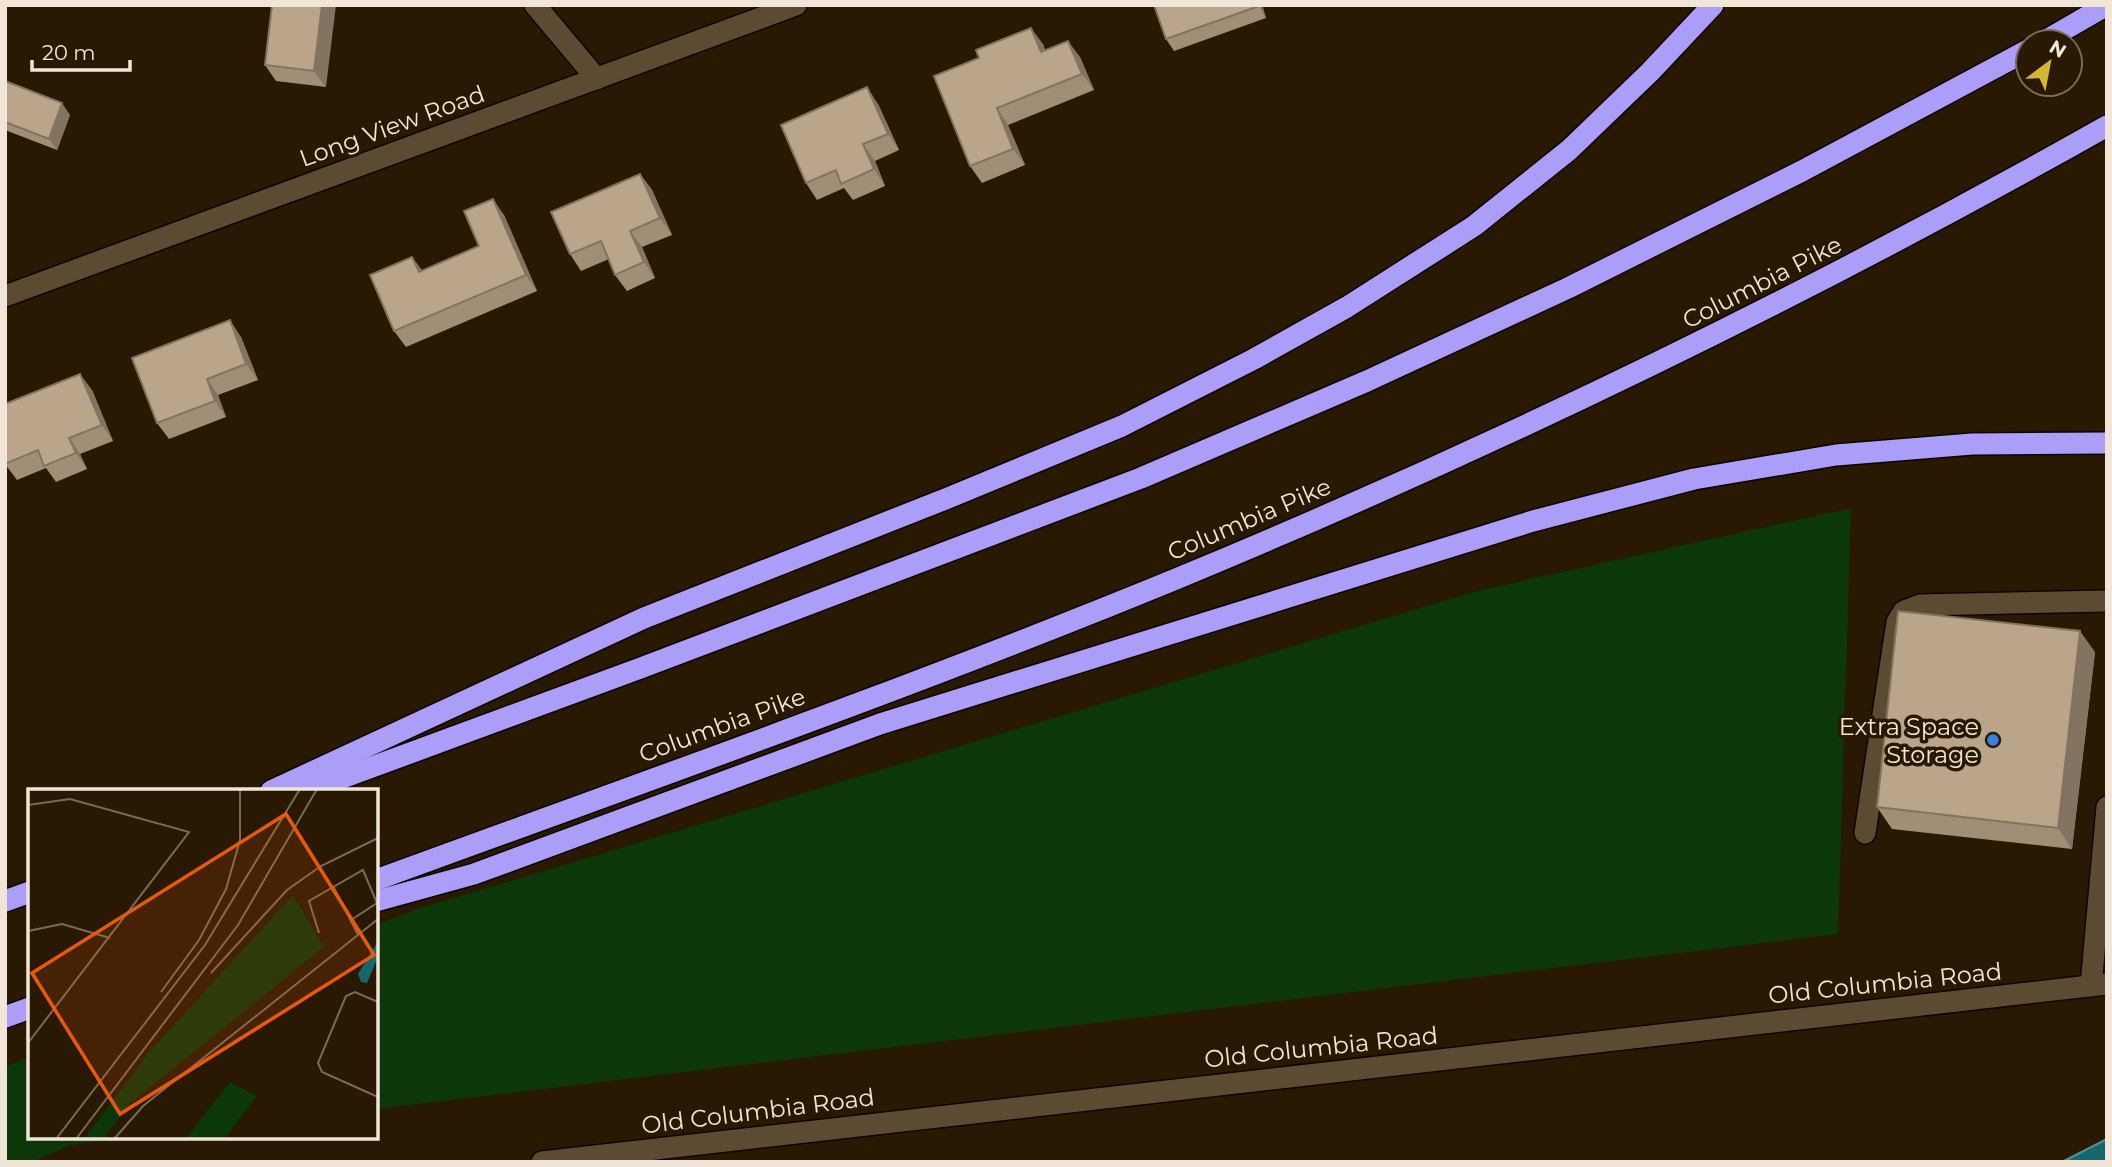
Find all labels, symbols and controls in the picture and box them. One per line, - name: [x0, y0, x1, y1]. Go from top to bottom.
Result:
- scale bar: [32, 28, 130, 72]
- north arrow: [2014, 28, 2084, 98]
- text: N: [2045, 35, 2070, 63]
- text: 20 m: [42, 40, 96, 65]
- street label: Long View Road: [295, 79, 489, 173]
- street label: Columbia Pike: [1678, 229, 1846, 335]
- street label: Columbia Pike: [1163, 472, 1335, 566]
- street label: Columbia Pike: [635, 681, 809, 769]
- place label: Extra Space Storage: [1839, 712, 1979, 769]
- marker: Extra Space Storage: [1985, 732, 2001, 748]
- inset map: [28, 789, 378, 1139]
- street label: Old Columbia Road: [1767, 956, 2003, 1010]
- street label: Old Columbia Road: [1203, 1020, 1439, 1074]
- street label: Old Columbia Road: [640, 1082, 876, 1140]

